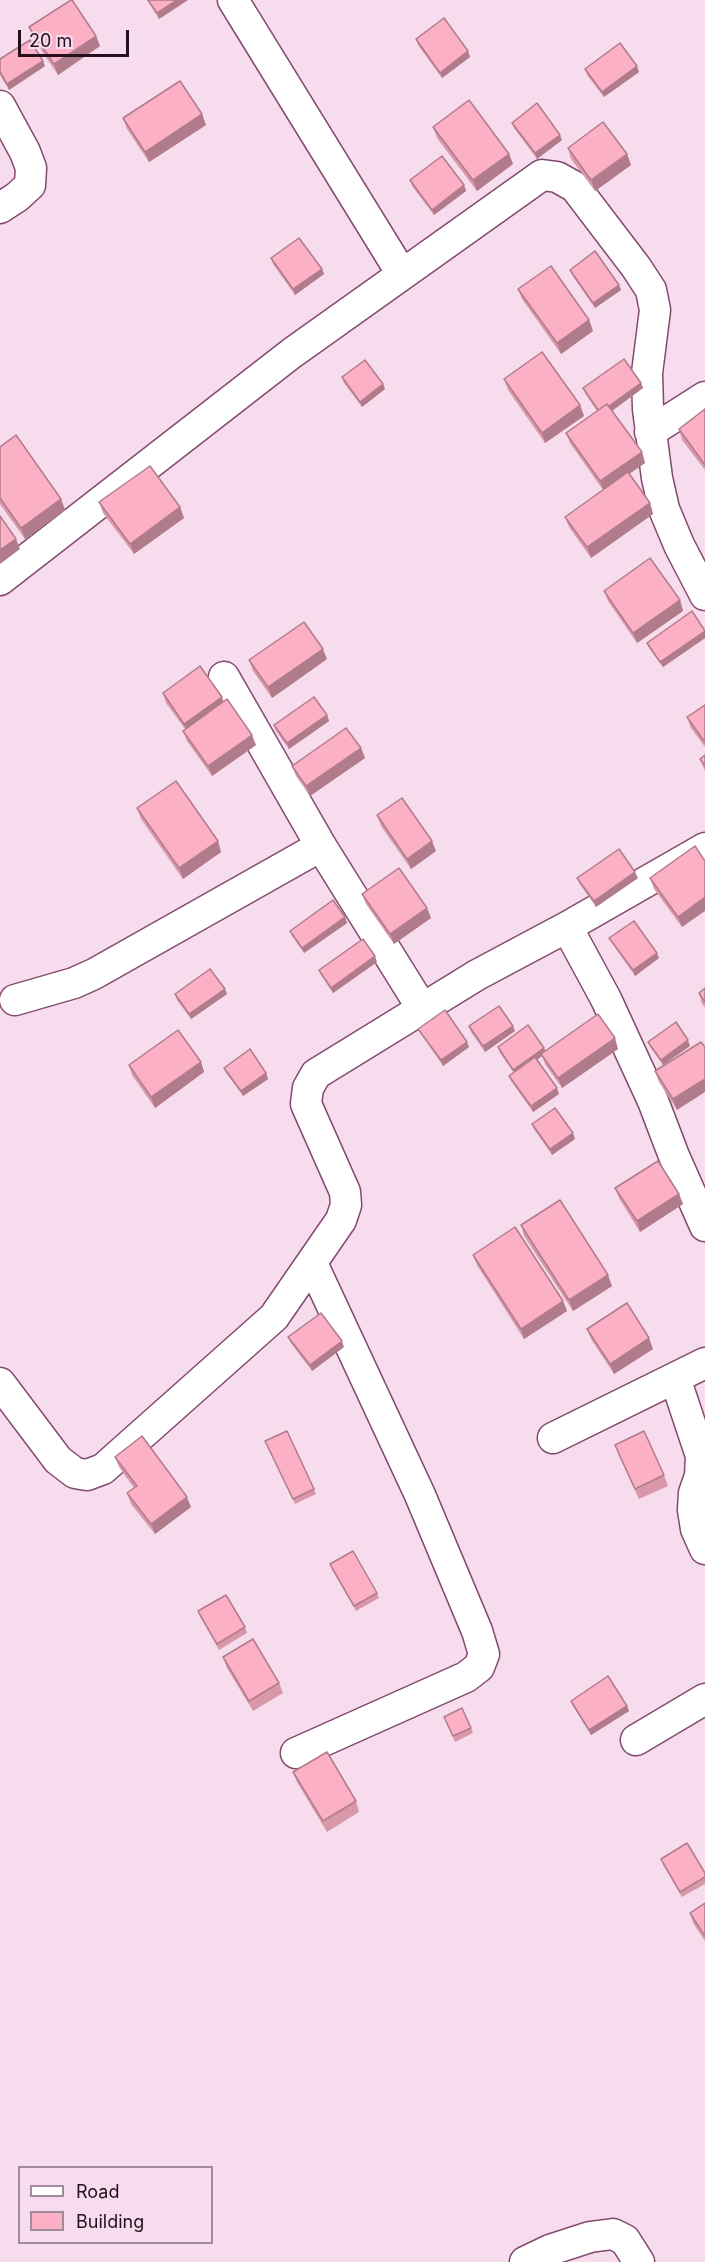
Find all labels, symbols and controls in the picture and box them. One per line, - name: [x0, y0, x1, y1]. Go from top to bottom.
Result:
- scale bar: [21, 18, 132, 56]
- text: 20 m: [29, 30, 72, 51]
- legend: [18, 2166, 213, 2244]
- text: Road: [76, 2181, 119, 2202]
- text: Building: [76, 2211, 144, 2232]

